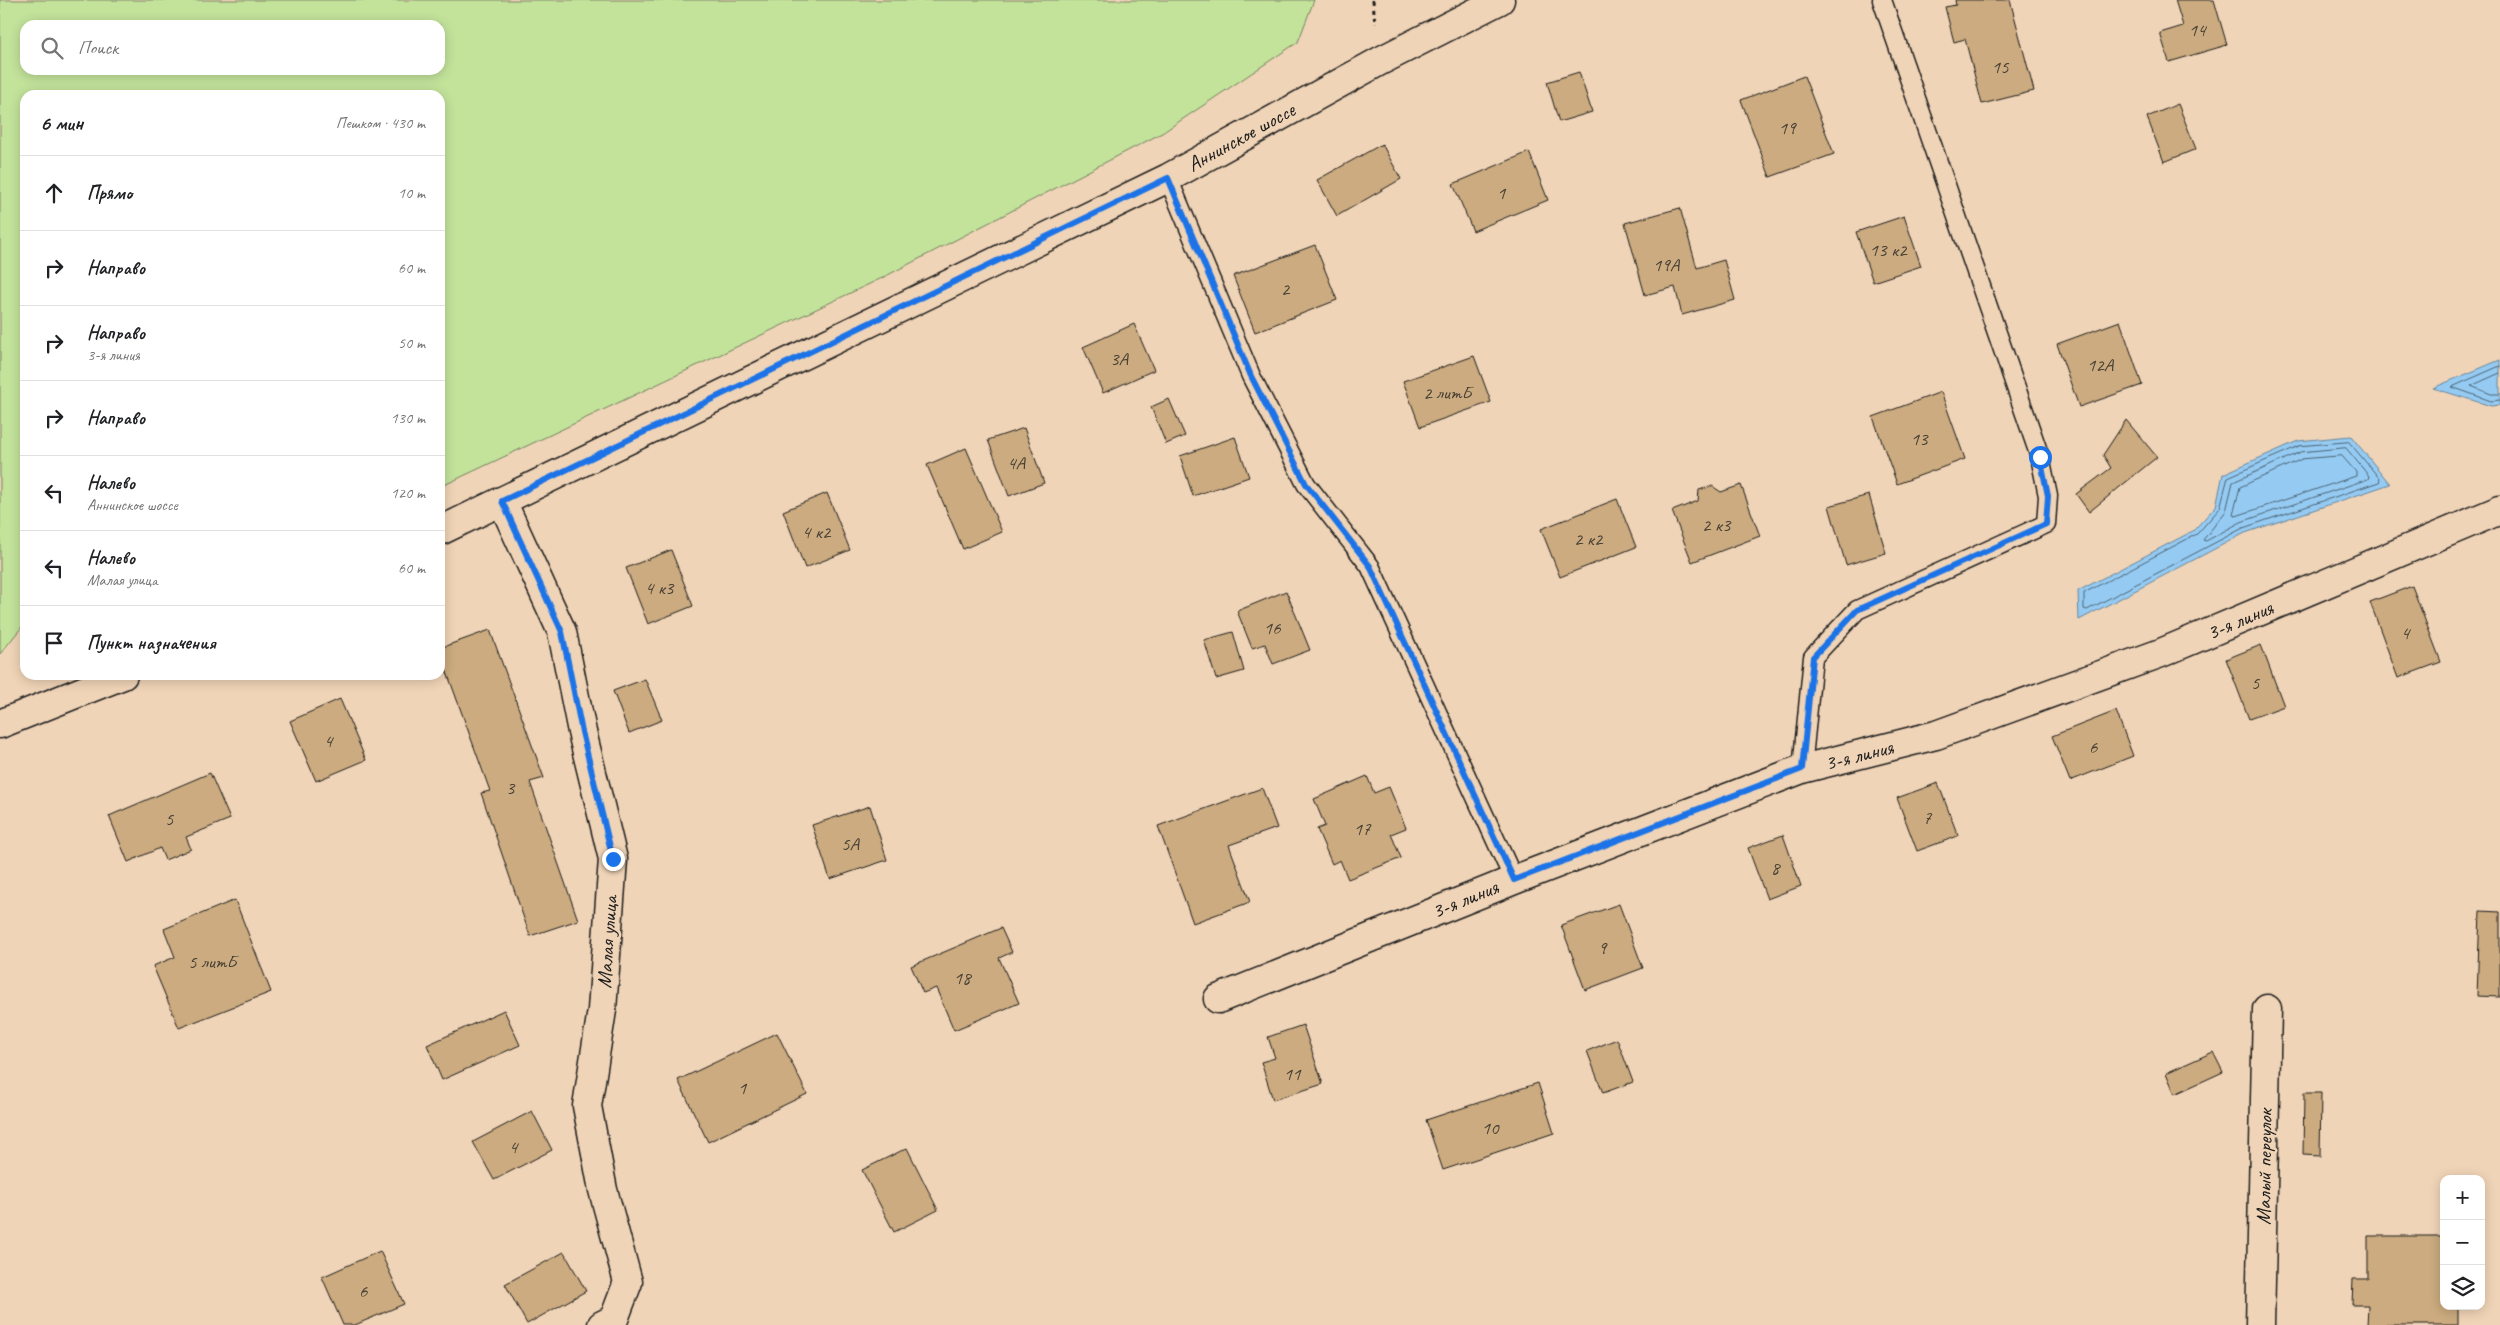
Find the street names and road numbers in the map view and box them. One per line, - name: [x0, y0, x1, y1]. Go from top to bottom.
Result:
- street label: Аннинское шоссе: [1183, 96, 1300, 177]
- street label: 3-я линия: [2203, 594, 2278, 645]
- street label: 3-я линия: [1822, 734, 1897, 776]
- street label: 3-я линия: [1428, 873, 1503, 924]
- street label: Малая улица: [591, 893, 623, 989]
- street label: Малый переулок: [2250, 1107, 2278, 1225]

